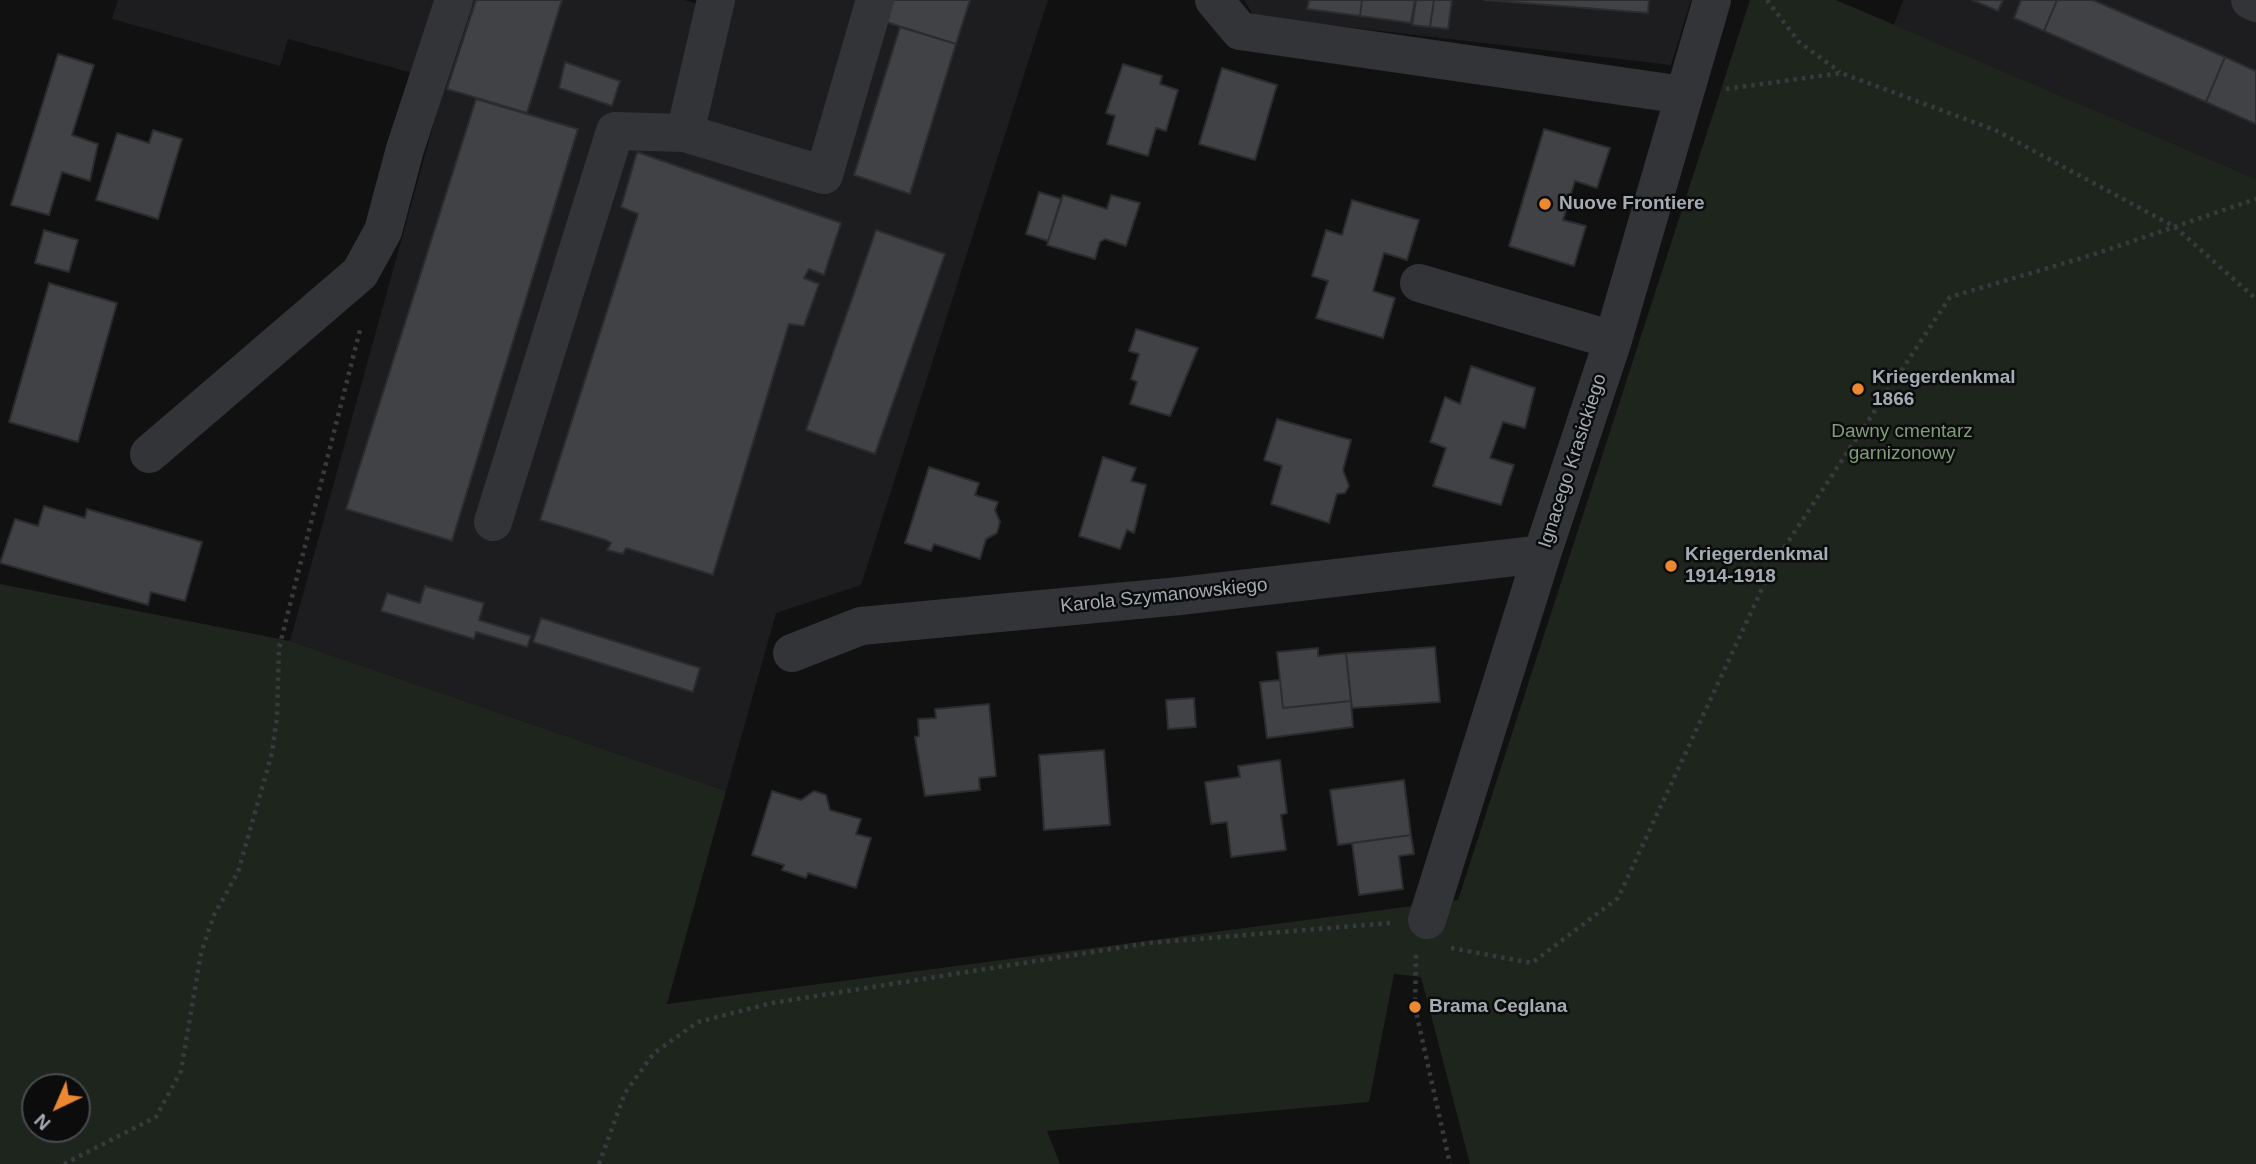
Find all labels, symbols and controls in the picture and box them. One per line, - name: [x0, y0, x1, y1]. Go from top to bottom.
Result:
- place label: Nuove Frontiere: [1559, 193, 1705, 215]
- marker: Nuove Frontiere: [1537, 196, 1553, 212]
- place label: Kriegerdenkmal 1866: [1872, 367, 2016, 411]
- street label: Ignacego Krasickiego: [1534, 371, 1612, 551]
- marker: Kriegerdenkmal 1866: [1850, 381, 1866, 397]
- park label: Dawny cmentarz garnizonowy: [1831, 421, 1973, 465]
- place label: Kriegerdenkmal 1914-1918: [1685, 544, 1829, 588]
- marker: Kriegerdenkmal 1914-1918: [1663, 558, 1679, 574]
- street label: Karola Szymanowskiego: [1059, 574, 1269, 618]
- place label: Brama Ceglana: [1429, 996, 1567, 1018]
- marker: Brama Ceglana: [1407, 999, 1423, 1015]
- north arrow: [21, 1073, 91, 1143]
- text: N: [30, 1110, 55, 1134]

